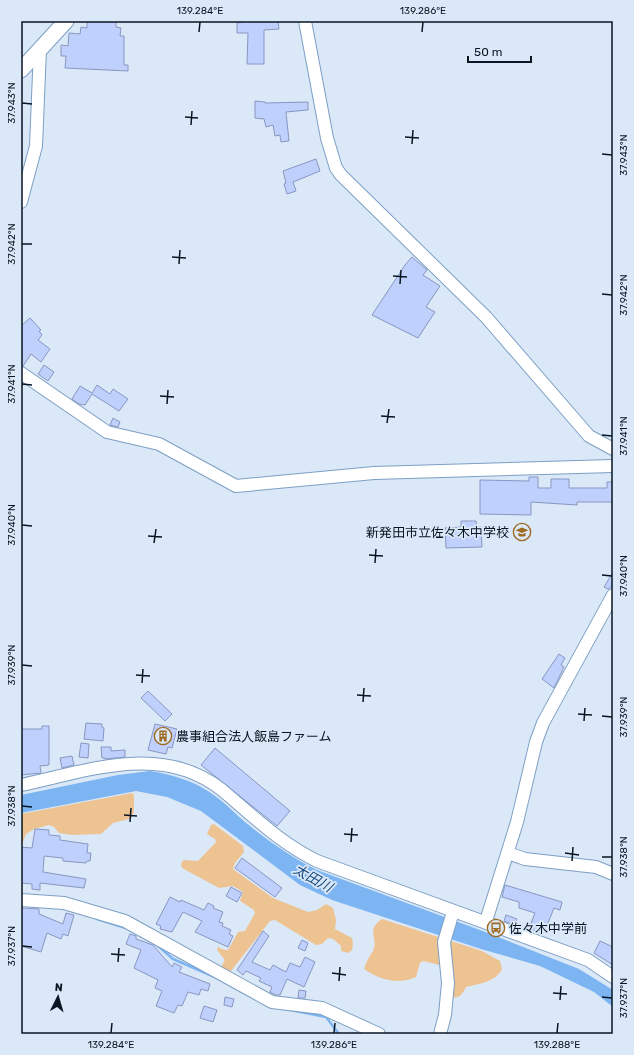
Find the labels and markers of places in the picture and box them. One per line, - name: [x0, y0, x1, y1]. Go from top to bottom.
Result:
- school or university icon: 新発田市立佐々木中学校: [512, 522, 532, 542]
- place label: 新発田市立佐々木中学校: [366, 525, 509, 540]
- building icon: 農事組合法人飯島ファーム: [153, 726, 173, 746]
- place label: 農事組合法人飯島ファーム: [176, 729, 332, 744]
- bus stop icon: 佐々木中学前: [486, 918, 506, 938]
- place label: 佐々木中学前: [509, 921, 587, 936]

